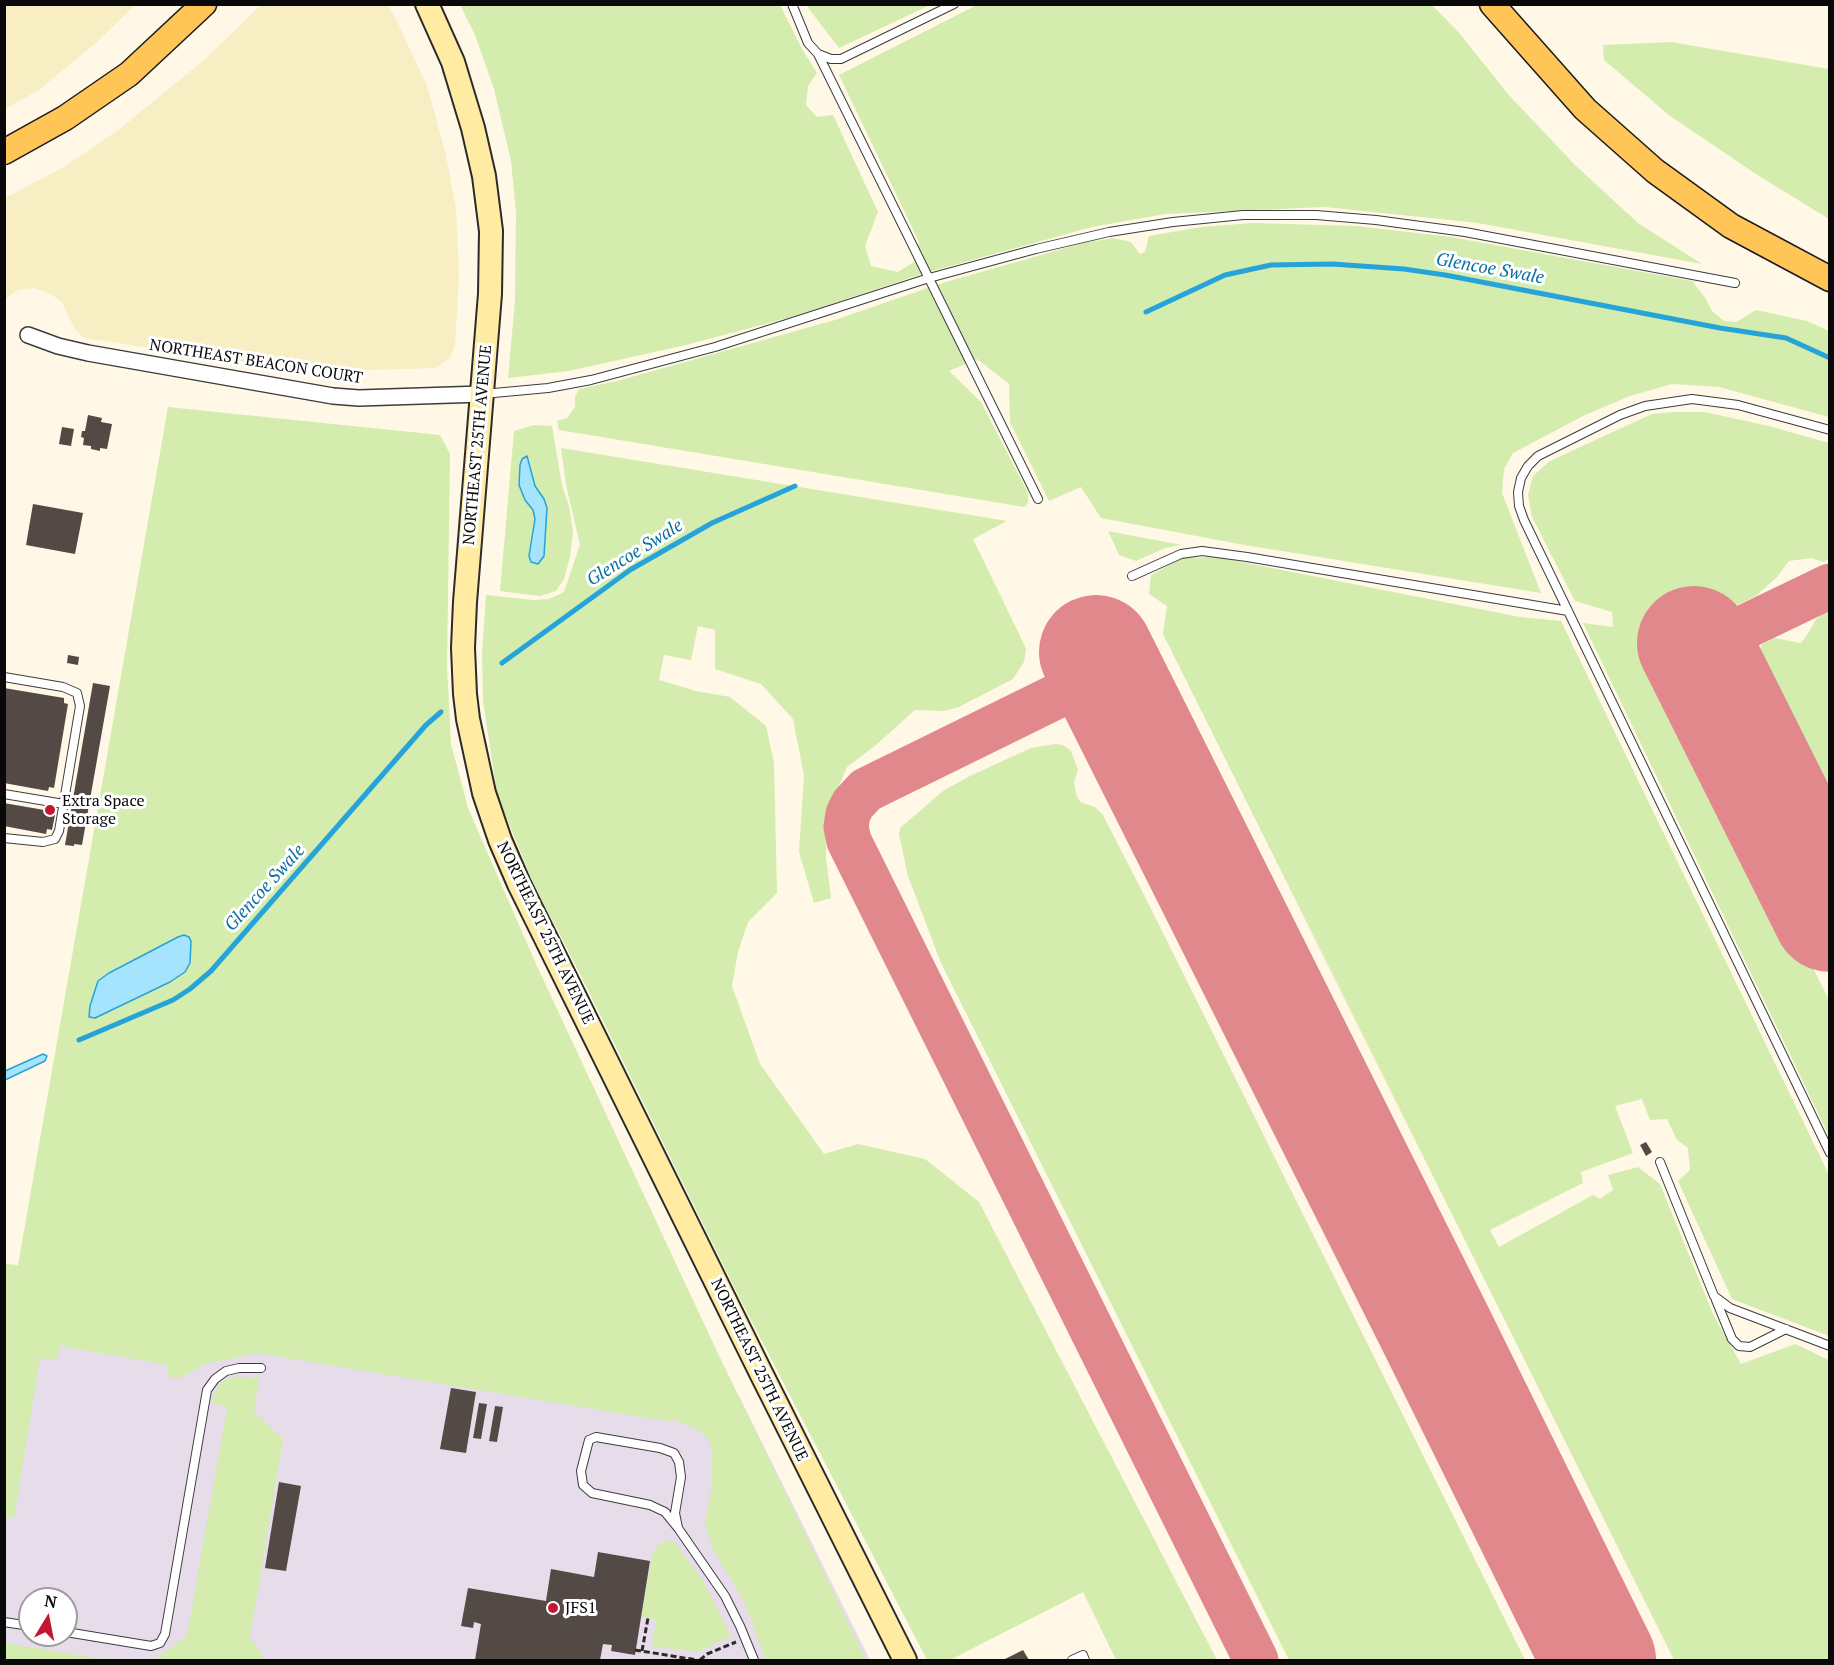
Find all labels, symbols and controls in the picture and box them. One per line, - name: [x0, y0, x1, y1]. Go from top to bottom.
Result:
- water label: Glencoe Swale: [1434, 249, 1546, 289]
- street label: NORTHEAST BEACON COURT: [148, 336, 364, 388]
- street label: NORTHEAST 25TH AVENUE: [460, 344, 496, 546]
- water label: Glencoe Swale: [583, 515, 687, 591]
- place label: Extra Space Storage: [62, 791, 145, 829]
- marker: Extra Space Storage: [43, 803, 57, 817]
- street label: NORTHEAST 25TH AVENUE: [492, 838, 598, 1028]
- water label: Glencoe Swale: [220, 840, 310, 936]
- street label: NORTHEAST 25TH AVENUE: [706, 1275, 812, 1465]
- north arrow: [18, 1587, 78, 1647]
- text: N: [43, 1589, 59, 1613]
- place label: JFS1: [565, 1598, 596, 1618]
- marker: JFS1: [546, 1601, 560, 1615]

